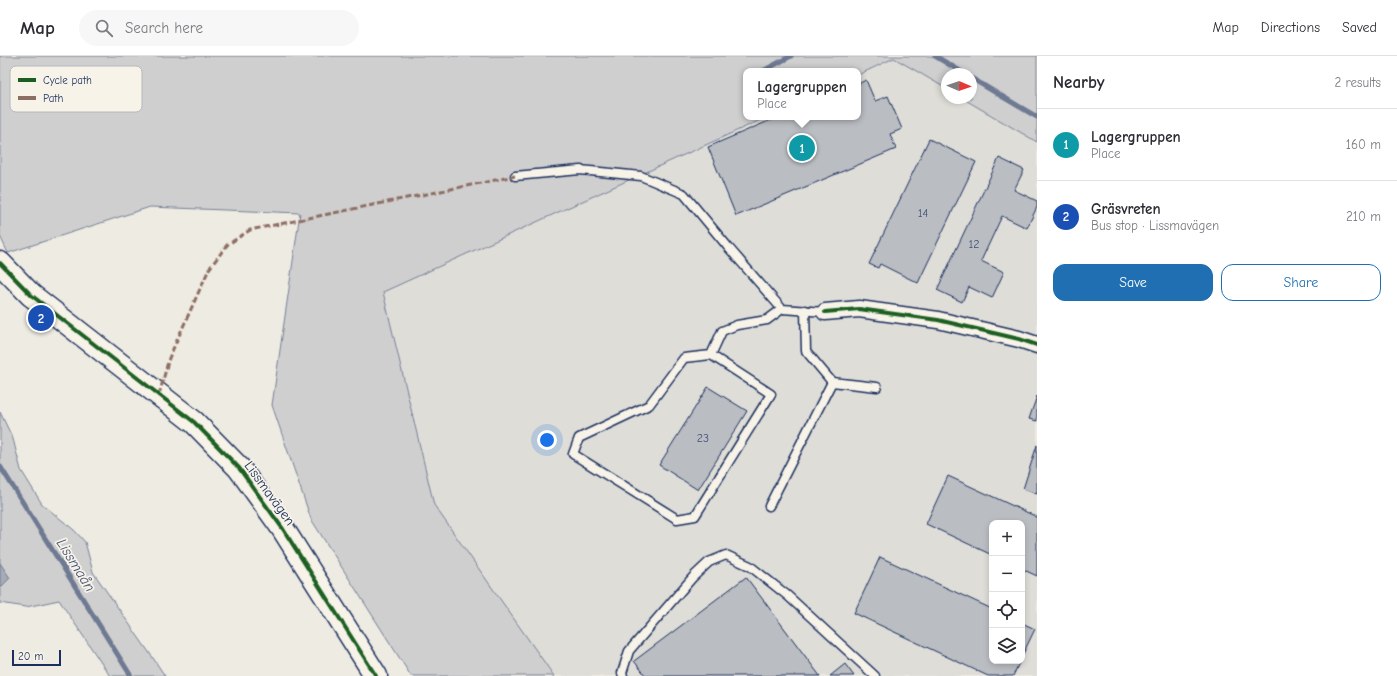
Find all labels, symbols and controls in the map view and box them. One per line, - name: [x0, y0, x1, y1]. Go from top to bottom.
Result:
- search box: [79, 10, 359, 46]
- text: Map: [20, 17, 55, 39]
- icon: search: [93, 17, 115, 39]
- text: Search here: [125, 19, 203, 37]
- text: Map: [1212, 19, 1239, 36]
- text: Directions: [1261, 19, 1320, 36]
- text: Saved: [1342, 19, 1377, 36]
- legend: [10, 66, 142, 112]
- popup: [743, 68, 861, 120]
- north arrow: [941, 68, 977, 104]
- text: Nearby: [1053, 73, 1104, 92]
- text: Cycle path: [43, 74, 92, 87]
- text: 2 results: [1334, 75, 1381, 90]
- text: Lagergruppen: [757, 78, 847, 96]
- text: Path: [43, 92, 64, 105]
- text: Place: [757, 96, 787, 111]
- text: Lagergruppen: [1091, 128, 1181, 146]
- pin: 1: [789, 133, 815, 163]
- text: 1: [1063, 137, 1069, 152]
- text: 160 m: [1346, 137, 1381, 152]
- text: Place: [1091, 146, 1121, 161]
- text: Gräsvreten: [1091, 200, 1161, 218]
- house number: 14: [918, 206, 928, 220]
- text: 2: [1063, 209, 1069, 224]
- text: 210 m: [1346, 209, 1381, 224]
- text: Bus stop · Lissmavägen: [1091, 218, 1219, 233]
- house number: 12: [968, 237, 980, 251]
- button: Save: [1053, 264, 1213, 301]
- button: Share: [1221, 264, 1381, 301]
- pin: 2: [28, 303, 54, 333]
- your location: [537, 430, 557, 450]
- house number: 23: [697, 431, 709, 445]
- street label: Lissmavägen: [240, 458, 299, 529]
- map controls: [989, 520, 1025, 664]
- button: +: [989, 520, 1025, 556]
- water label: Lissmaån: [53, 535, 99, 595]
- button: −: [989, 556, 1025, 592]
- button: locate: [989, 592, 1025, 628]
- button: layers: [989, 628, 1025, 664]
- scale bar: [12, 648, 61, 667]
- text: 20 m: [18, 650, 43, 663]

